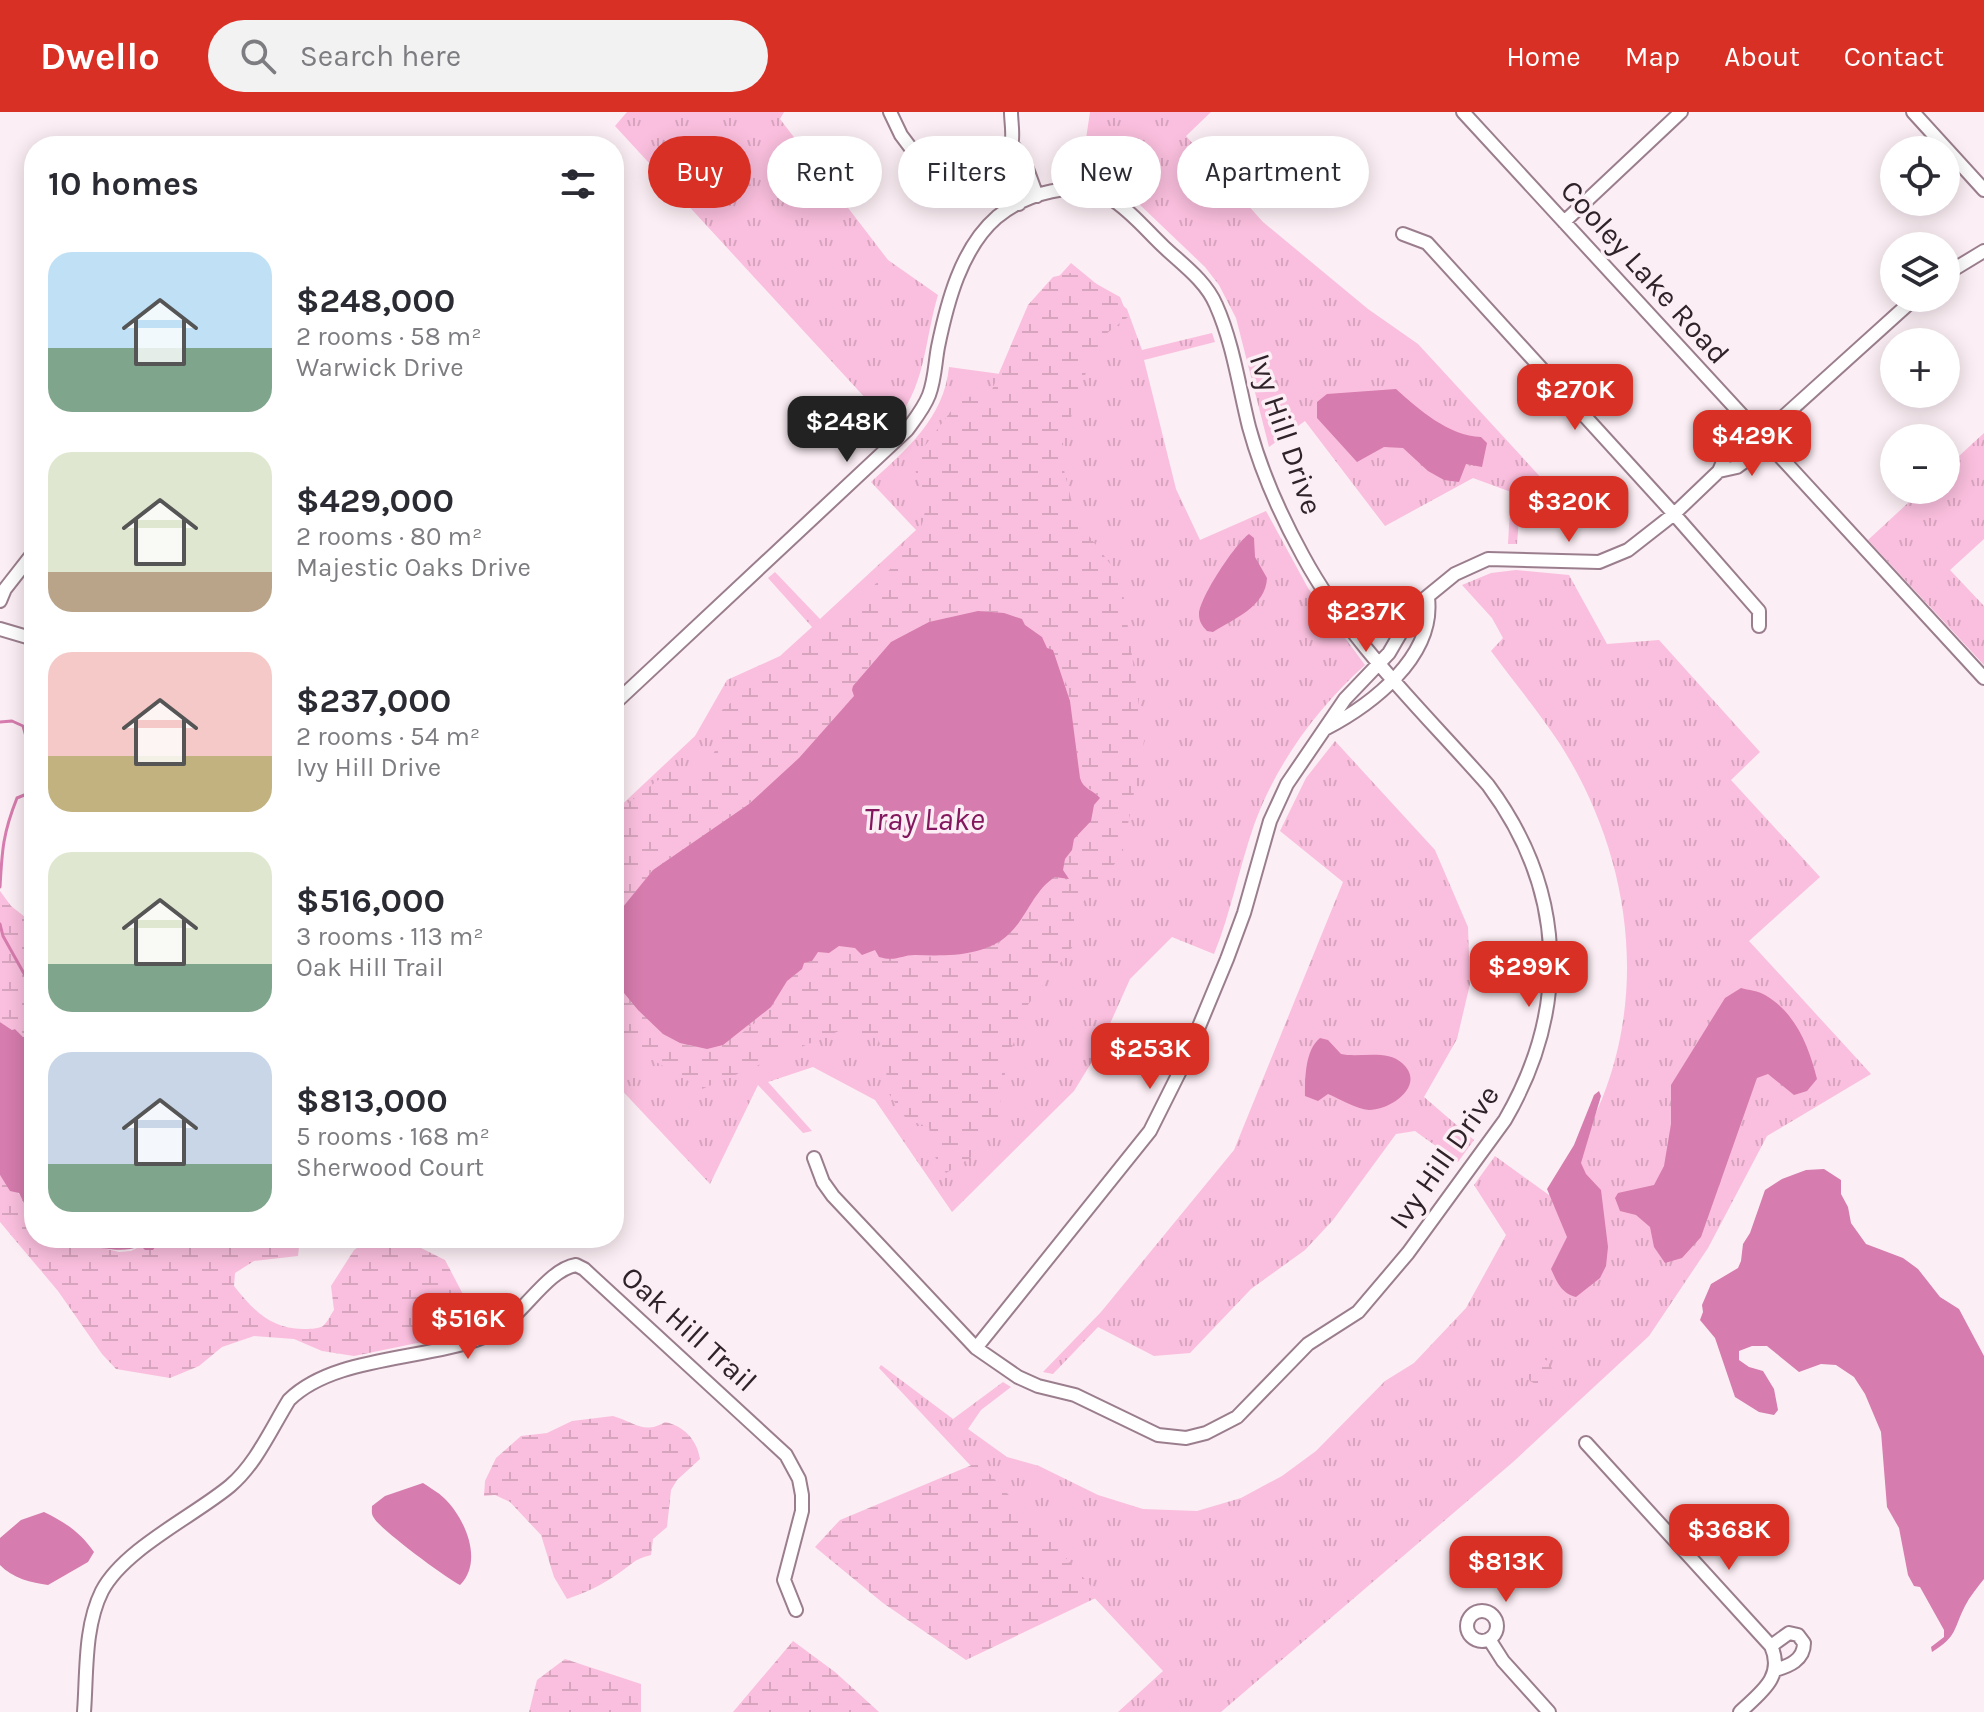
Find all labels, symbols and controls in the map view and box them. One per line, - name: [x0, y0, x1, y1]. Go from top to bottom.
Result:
- search box: [208, 20, 768, 92]
- text: Dwello: [40, 34, 160, 79]
- icon: search: [236, 34, 280, 78]
- text: Search here: [300, 38, 461, 74]
- text: Home: [1506, 40, 1581, 73]
- text: Map: [1625, 40, 1680, 73]
- text: About: [1724, 40, 1800, 73]
- text: Contact: [1844, 40, 1944, 73]
- chip: Buy: [648, 136, 751, 208]
- chip: Rent: [767, 136, 882, 208]
- chip: Filters: [898, 136, 1035, 208]
- chip: New: [1051, 136, 1161, 208]
- chip: Apartment: [1177, 136, 1369, 208]
- map controls: [1880, 136, 1960, 504]
- button: locate: [1880, 136, 1960, 216]
- icon: filters: [556, 162, 600, 206]
- text: 10 homes: [48, 164, 199, 204]
- street label: Cooley Lake Road: [1553, 173, 1737, 371]
- button: layers: [1880, 232, 1960, 312]
- text: $248,000: [296, 281, 455, 321]
- icon: home: [112, 284, 208, 380]
- text: 2 rooms · 58 m²: [296, 321, 482, 352]
- button: +: [1880, 328, 1960, 408]
- street label: Ivy Hill Drive: [1242, 349, 1330, 519]
- text: Warwick Drive: [296, 352, 464, 383]
- pin: $270K: [1519, 364, 1631, 432]
- text: $270K: [1535, 374, 1615, 405]
- pin: $248K: [791, 396, 903, 464]
- text: $248K: [806, 406, 888, 437]
- pin: $429K: [1696, 410, 1808, 478]
- text: $429K: [1711, 420, 1793, 451]
- button: −: [1880, 424, 1960, 504]
- pin: $320K: [1513, 476, 1625, 544]
- text: $429,000: [296, 481, 454, 521]
- icon: home: [112, 484, 208, 580]
- text: $320K: [1527, 486, 1611, 517]
- text: 2 rooms · 80 m²: [296, 521, 482, 552]
- text: Majestic Oaks Drive: [296, 552, 531, 583]
- pin: $237K: [1310, 586, 1422, 654]
- text: $237K: [1326, 596, 1406, 627]
- text: $237,000: [296, 681, 451, 721]
- icon: home: [112, 684, 208, 780]
- text: 2 rooms · 54 m²: [296, 721, 480, 752]
- text: Ivy Hill Drive: [296, 752, 441, 783]
- water label: Tray Lake: [864, 801, 985, 838]
- text: $516,000: [296, 881, 445, 921]
- icon: home: [112, 884, 208, 980]
- text: 3 rooms · 113 m²: [296, 921, 484, 952]
- pin: $299K: [1473, 941, 1585, 1009]
- text: $299K: [1488, 951, 1570, 982]
- text: Oak Hill Trail: [296, 952, 444, 983]
- pin: $253K: [1094, 1023, 1206, 1091]
- text: $253K: [1109, 1033, 1191, 1064]
- street label: Ivy Hill Drive: [1381, 1078, 1507, 1236]
- text: $813,000: [296, 1081, 448, 1121]
- icon: home: [112, 1084, 208, 1180]
- text: 5 rooms · 168 m²: [296, 1121, 490, 1152]
- text: Sherwood Court: [296, 1152, 484, 1183]
- street label: Oak Hill Trail: [614, 1259, 764, 1399]
- pin: $516K: [412, 1293, 524, 1361]
- text: $516K: [430, 1303, 506, 1334]
- pin: $368K: [1673, 1504, 1785, 1572]
- text: $368K: [1687, 1514, 1771, 1545]
- pin: $813K: [1450, 1536, 1562, 1604]
- text: $813K: [1467, 1546, 1545, 1577]

